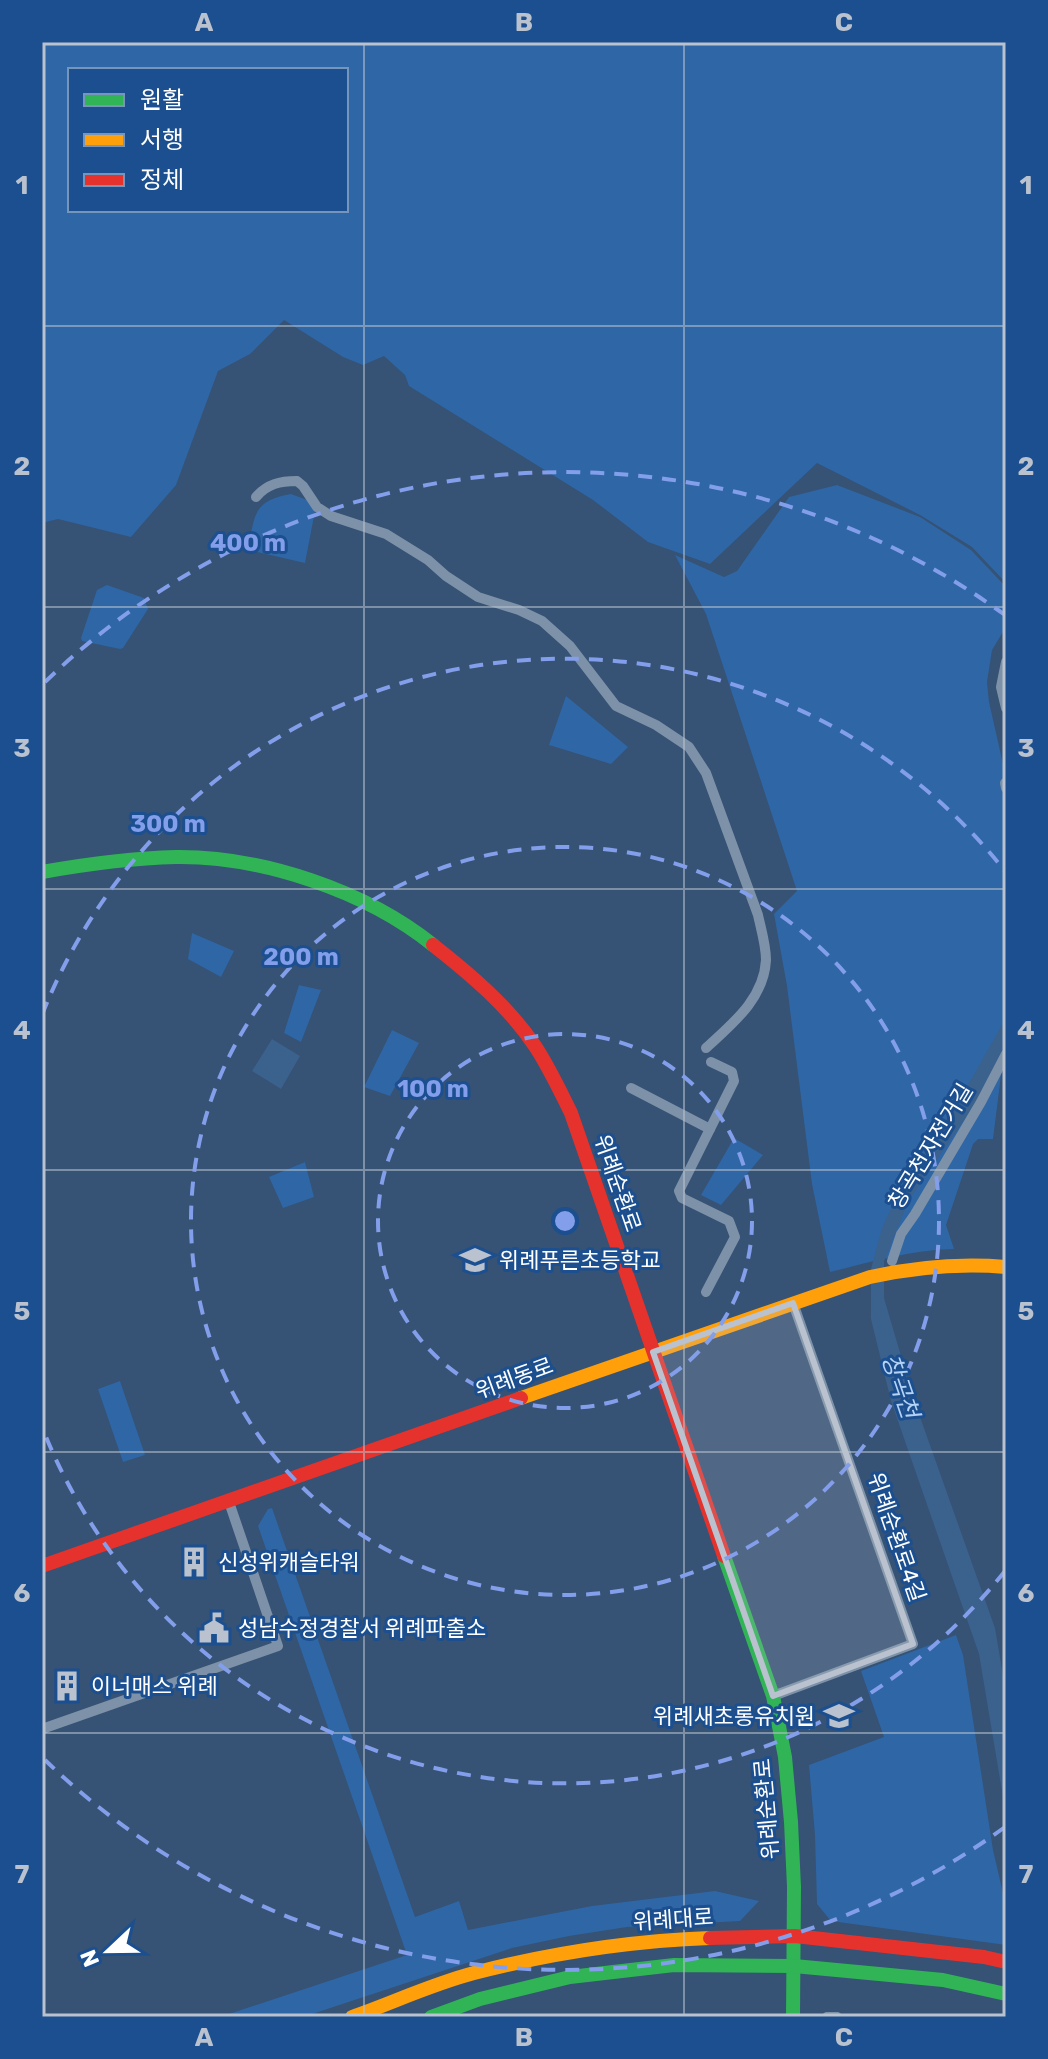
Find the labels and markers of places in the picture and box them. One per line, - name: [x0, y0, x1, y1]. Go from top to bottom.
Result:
- centre of rings: [551, 1207, 579, 1235]
- school or university icon: 위례푸른초등학교: [458, 1243, 492, 1277]
- place label: 위례푸른초등학교: [499, 1247, 661, 1274]
- building icon: 신성위캐슬타워: [177, 1545, 211, 1579]
- place label: 신성위캐슬타워: [218, 1549, 360, 1576]
- public building icon: 성남수정경찰서 위례파출소: [197, 1611, 231, 1645]
- place label: 성남수정경찰서 위례파출소: [238, 1615, 486, 1642]
- building icon: 이너매스 위례: [50, 1669, 84, 1703]
- place label: 이너매스 위례: [91, 1673, 218, 1700]
- school or university icon: 위례새초롱유치원: [822, 1699, 856, 1733]
- place label: 위례새초롱유치원: [653, 1703, 815, 1730]

